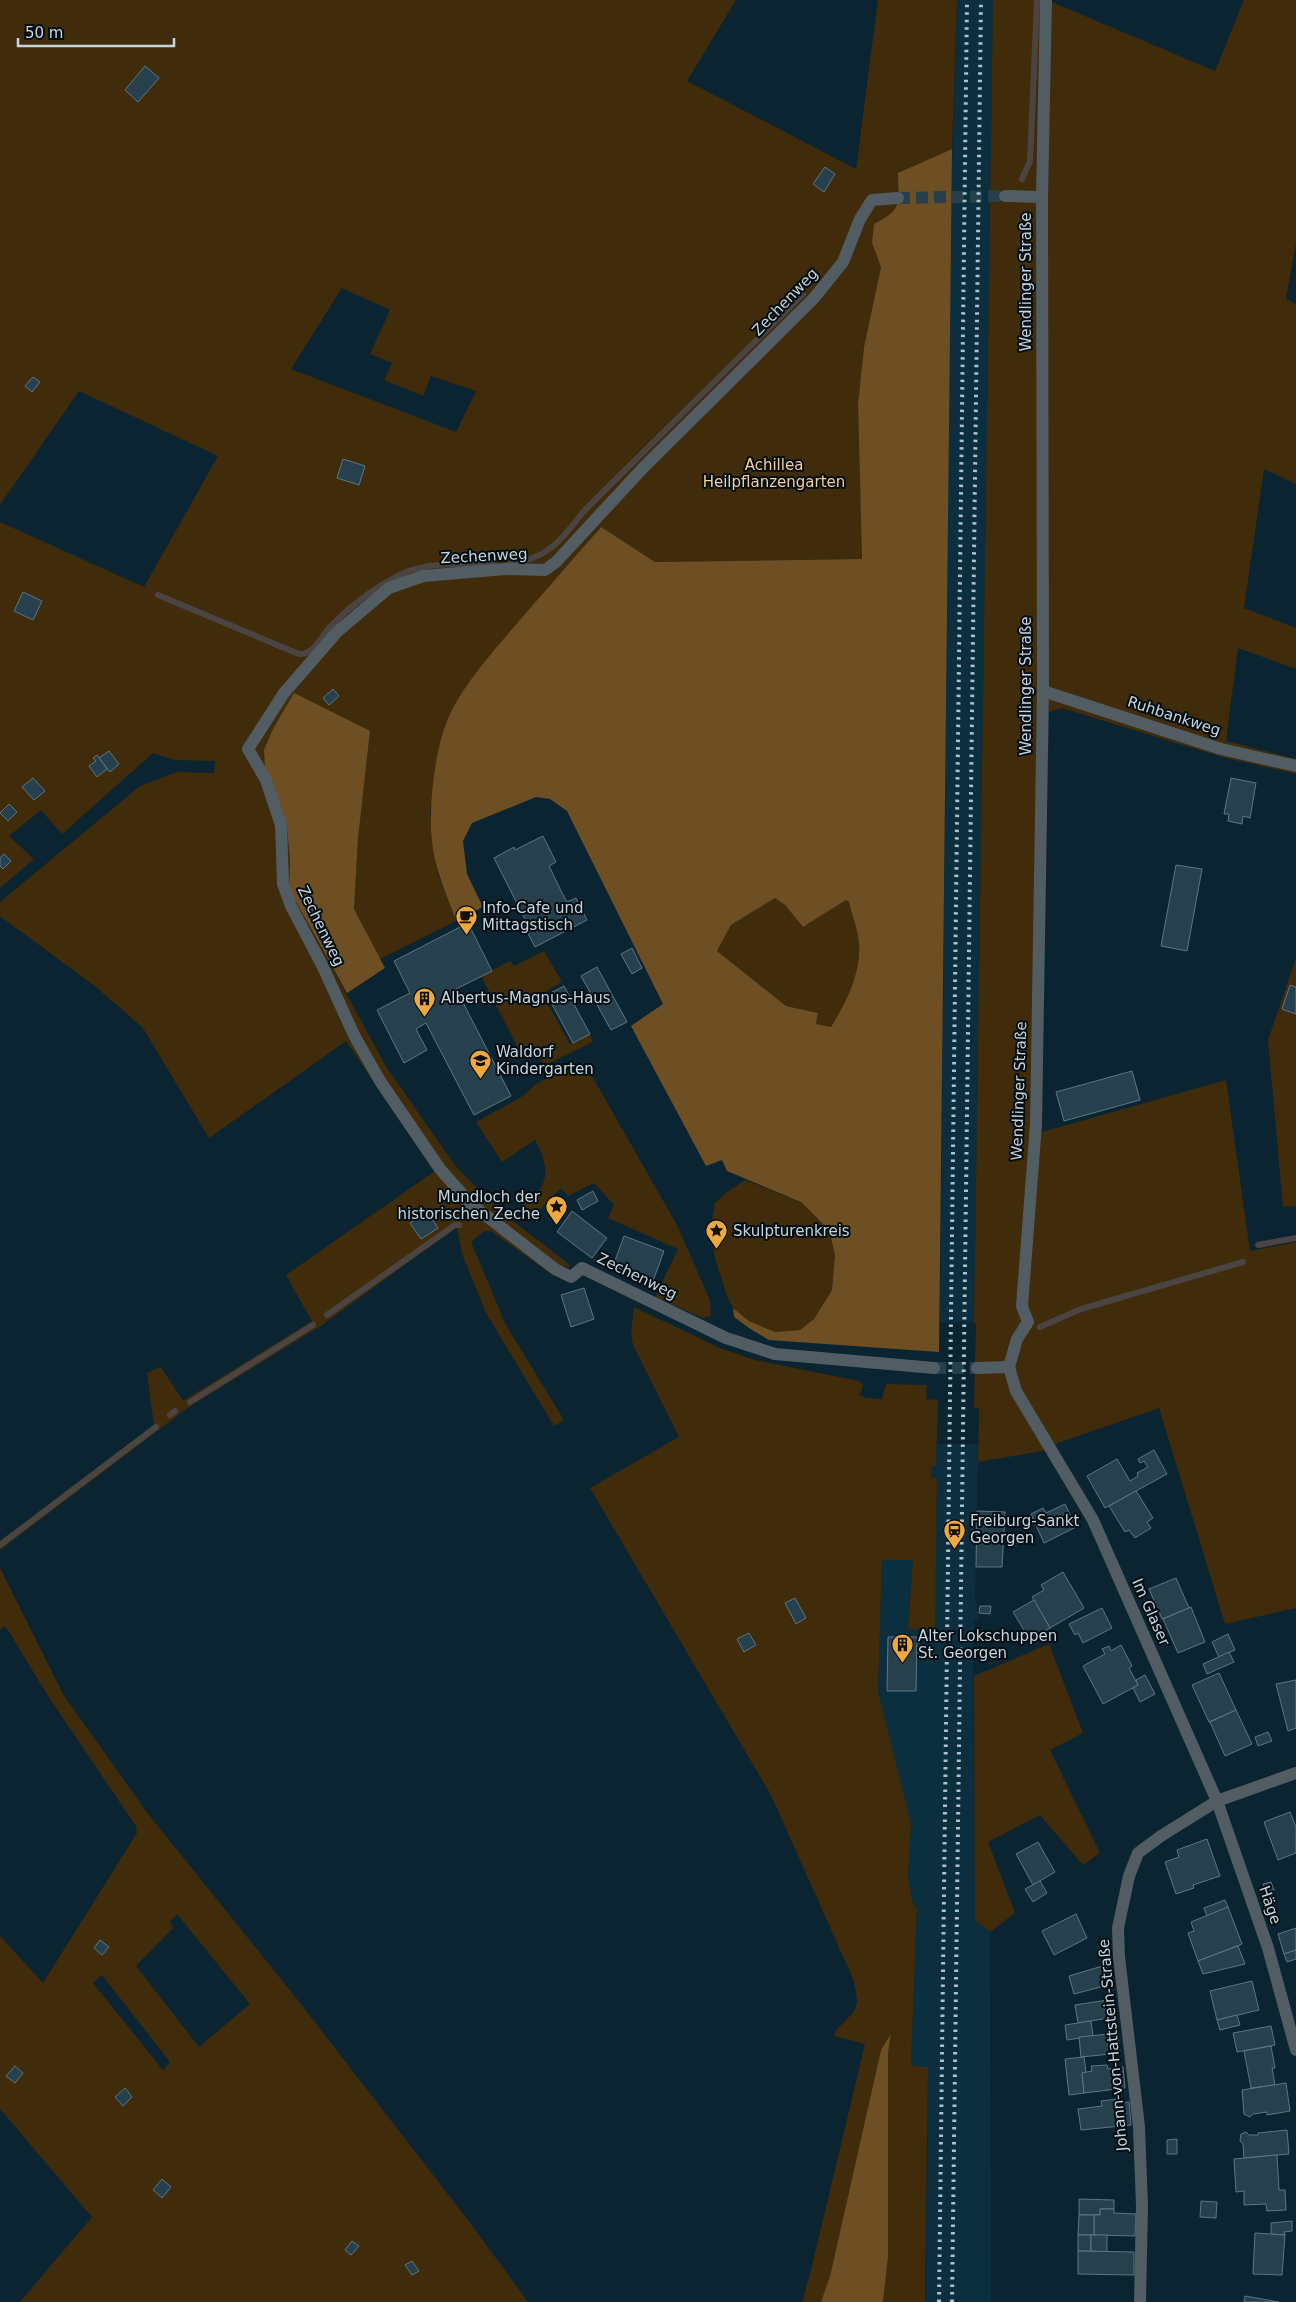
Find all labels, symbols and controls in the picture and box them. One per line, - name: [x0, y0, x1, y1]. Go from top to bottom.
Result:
- scale bar: [18, 15, 174, 47]
- text: 50 m: [25, 24, 63, 42]
- street label: Wendlinger Straße: [1017, 212, 1035, 352]
- street label: Zechenweg: [748, 264, 822, 340]
- park label: Achillea Heilpflanzengarten: [703, 456, 845, 491]
- street label: Zechenweg: [440, 545, 528, 567]
- street label: Wendlinger Straße: [1017, 616, 1035, 756]
- street label: Ruhbankweg: [1125, 693, 1223, 739]
- street label: Zechenweg: [294, 883, 348, 969]
- place label: Info-Cafe und Mittagstisch: [482, 899, 584, 934]
- cafe icon: Info-Cafe und Mittagstisch: [454, 905, 478, 936]
- building icon: Albertus-Magnus-Haus: [413, 986, 437, 1017]
- place label: Albertus-Magnus-Haus: [441, 989, 611, 1007]
- street label: Wendlinger Straße: [1008, 1021, 1030, 1161]
- place label: Waldorf Kindergarten: [496, 1043, 594, 1078]
- school or university icon: Waldorf Kindergarten: [468, 1049, 492, 1080]
- place label: Mundloch der historischen Zeche: [398, 1188, 541, 1223]
- place icon: Mundloch der historischen Zeche: [544, 1194, 568, 1225]
- place icon: Skulpturenkreis: [705, 1219, 729, 1250]
- place label: Skulpturenkreis: [733, 1222, 850, 1240]
- street label: Zechenweg: [594, 1249, 680, 1303]
- place label: Freiburg-Sankt Georgen: [970, 1512, 1080, 1547]
- station icon: Freiburg-Sankt Georgen: [942, 1518, 966, 1549]
- street label: Im Glaser: [1128, 1575, 1174, 1649]
- place label: Alter Lokschuppen St. Georgen: [918, 1627, 1057, 1662]
- building icon: Alter Lokschuppen St. Georgen: [890, 1633, 914, 1664]
- street label: Häge: [1255, 1884, 1285, 1926]
- street label: Johann-von-Hattstein-Straße: [1095, 1938, 1131, 2153]

